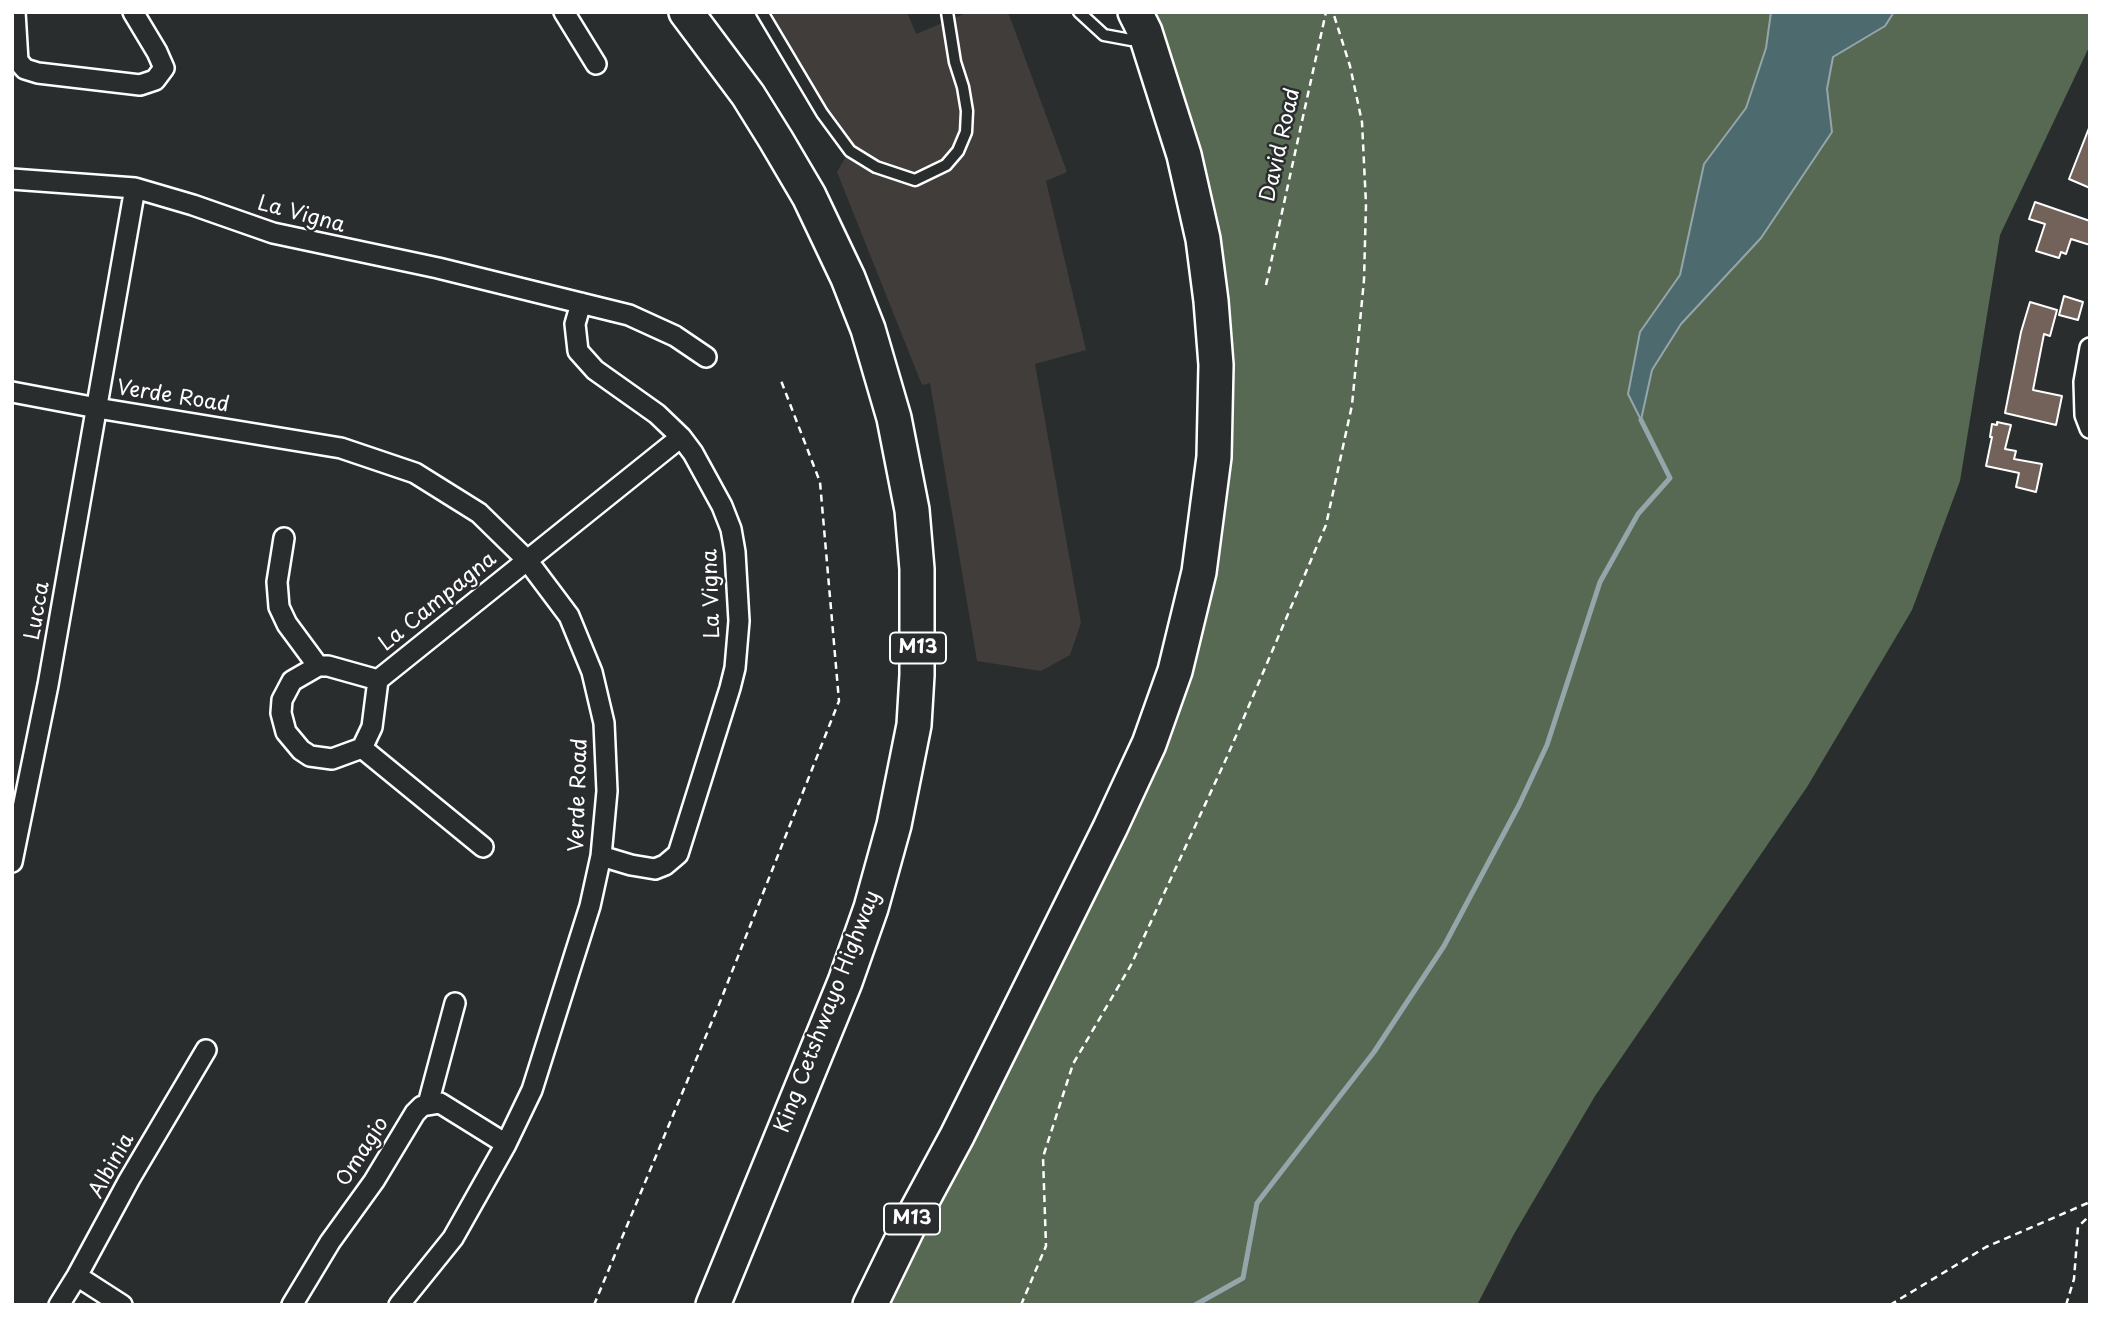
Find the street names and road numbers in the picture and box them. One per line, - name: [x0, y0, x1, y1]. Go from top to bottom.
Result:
- street label: David Road: [1256, 86, 1306, 204]
- street label: La Vigna: [254, 191, 348, 239]
- street label: Verde Road: [115, 376, 231, 418]
- street label: La Campagna: [374, 547, 502, 657]
- street label: La Vigna: [698, 549, 726, 639]
- street label: Lucca: [20, 580, 56, 642]
- road number: M13: [890, 632, 946, 664]
- street label: Verde Road: [564, 738, 594, 852]
- street label: King Cetshwayo Highway: [770, 887, 886, 1137]
- street label: Omagio: [331, 1112, 395, 1192]
- street label: Albinia: [84, 1129, 140, 1203]
- road number: M13: [884, 1204, 940, 1234]

